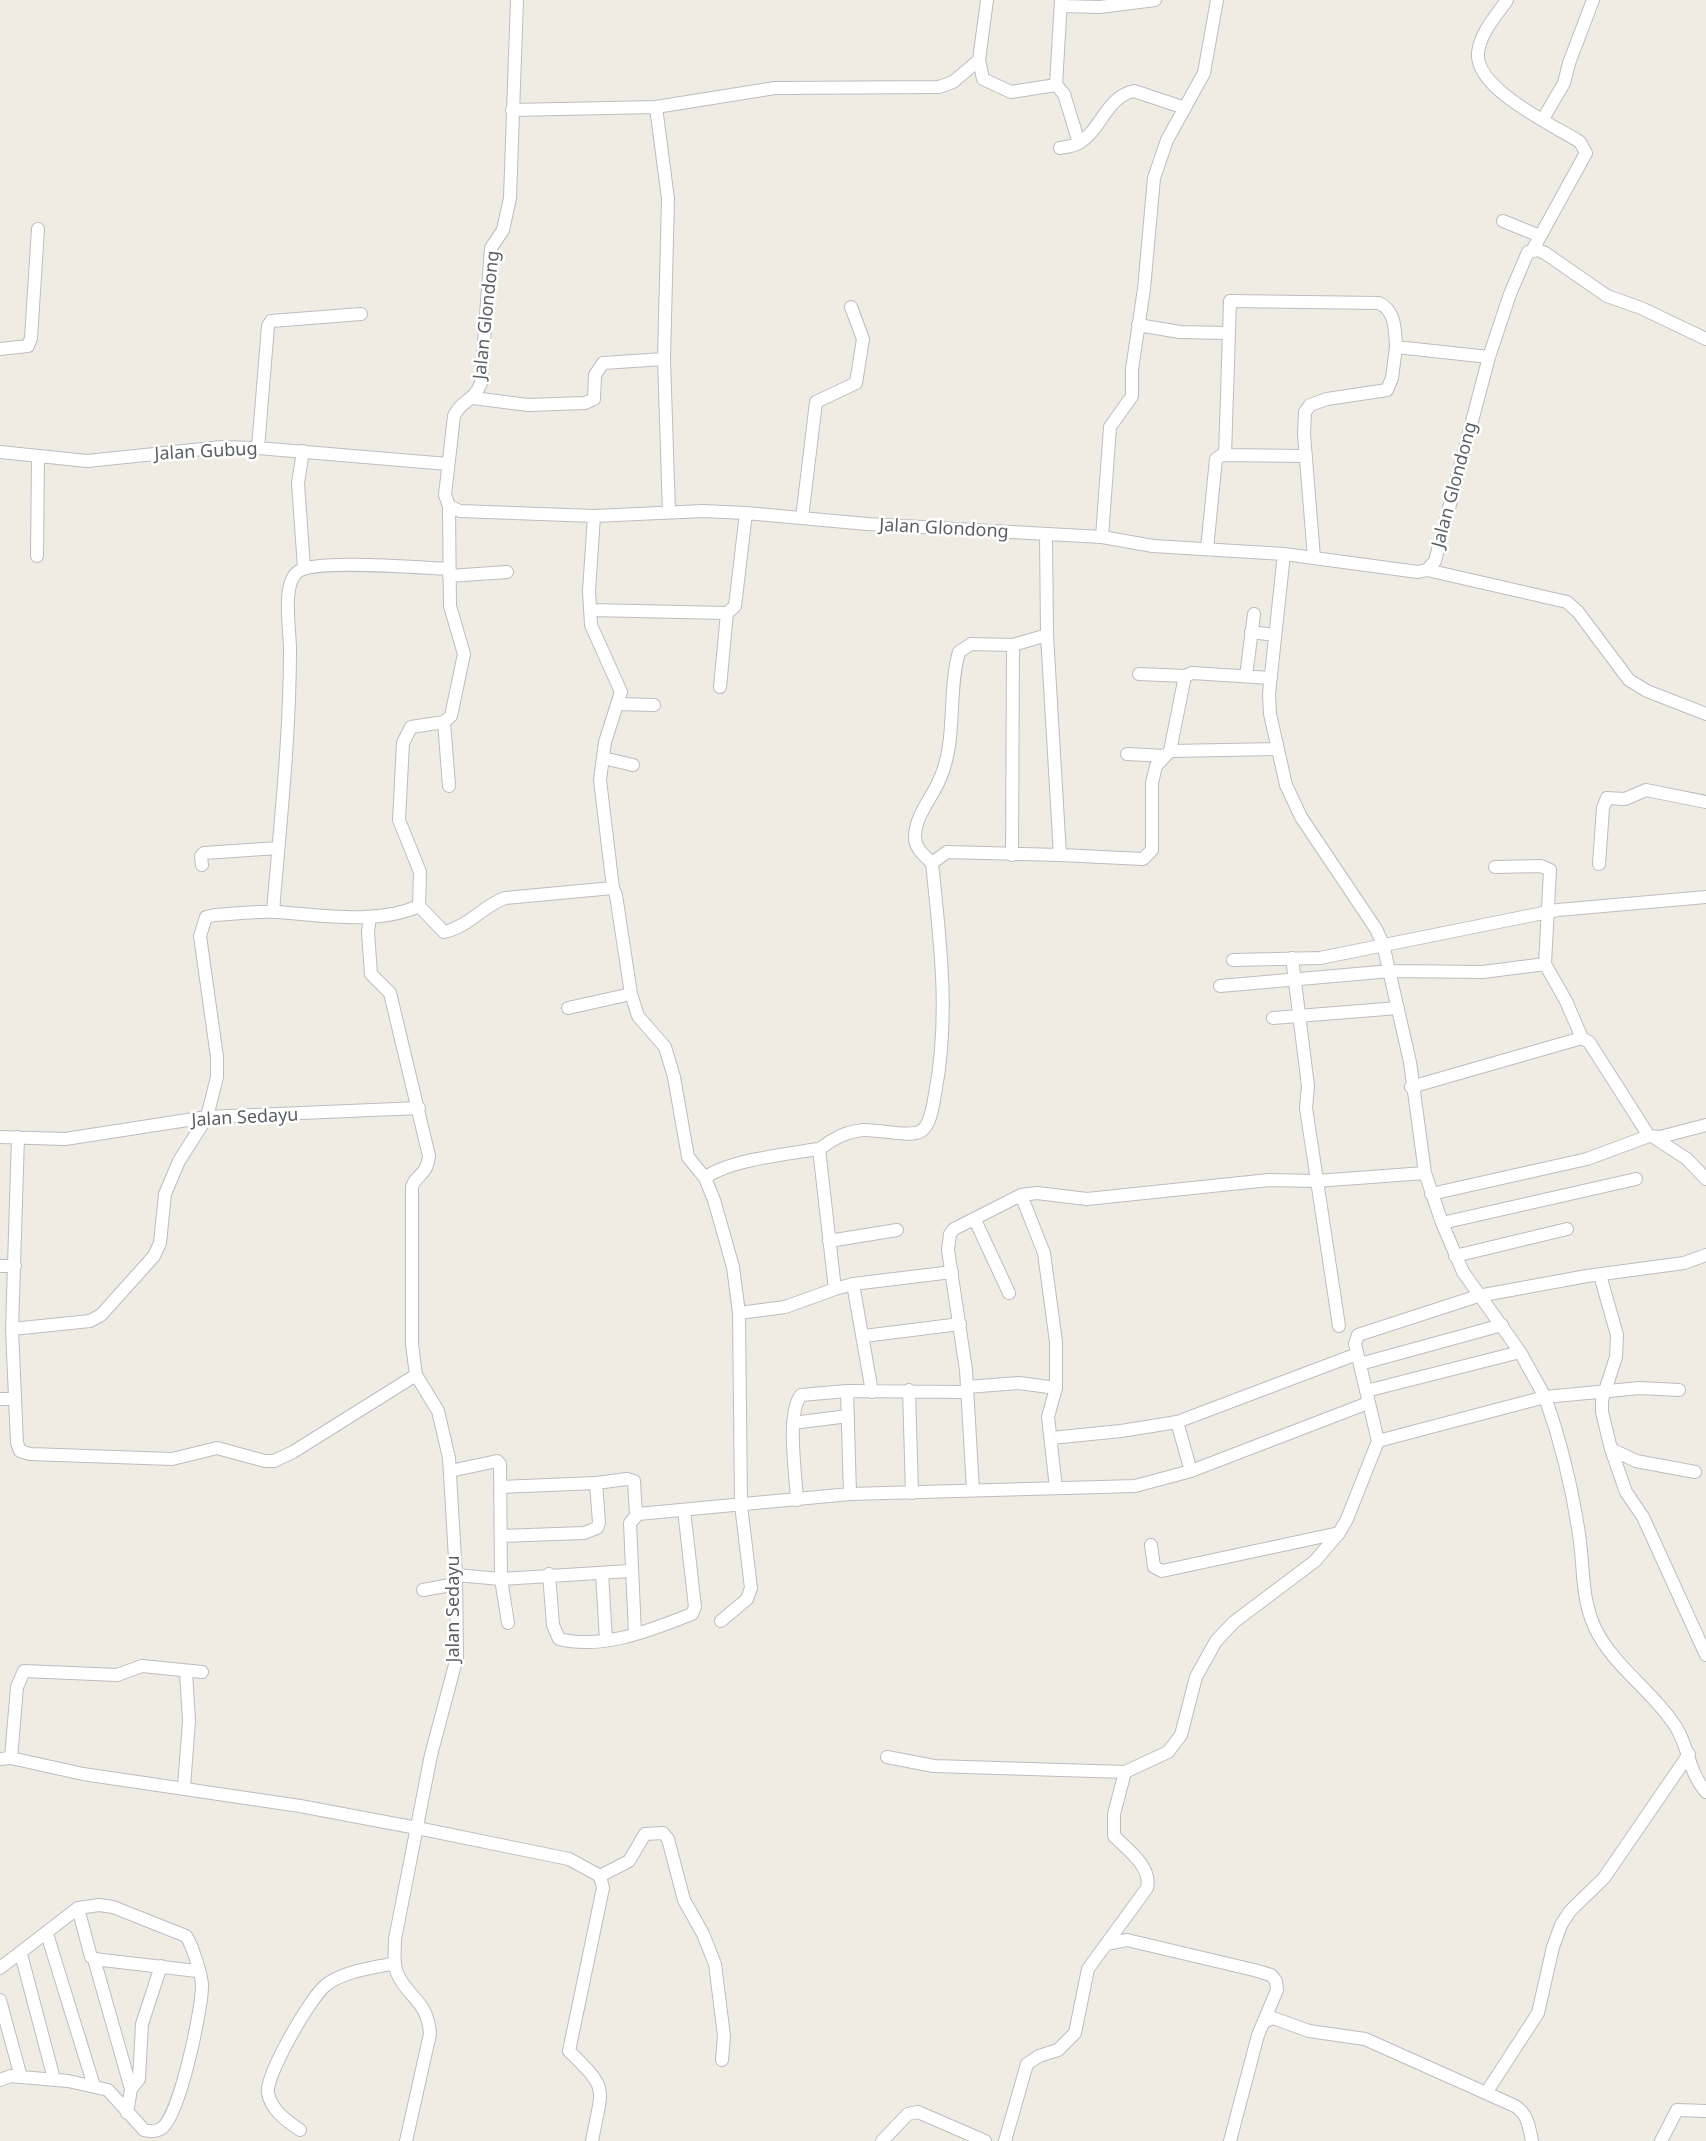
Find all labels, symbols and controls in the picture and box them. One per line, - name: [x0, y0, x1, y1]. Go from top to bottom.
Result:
- street label: Jalan Glondong: [469, 249, 505, 381]
- street label: Jalan Glondong: [1428, 420, 1482, 550]
- street label: Jalan Gubug: [154, 439, 258, 465]
- street label: Jalan Glondong: [879, 515, 1009, 543]
- street label: Jalan Sedayu: [191, 1104, 299, 1132]
- street label: Jalan Sedayu: [443, 1555, 465, 1663]

